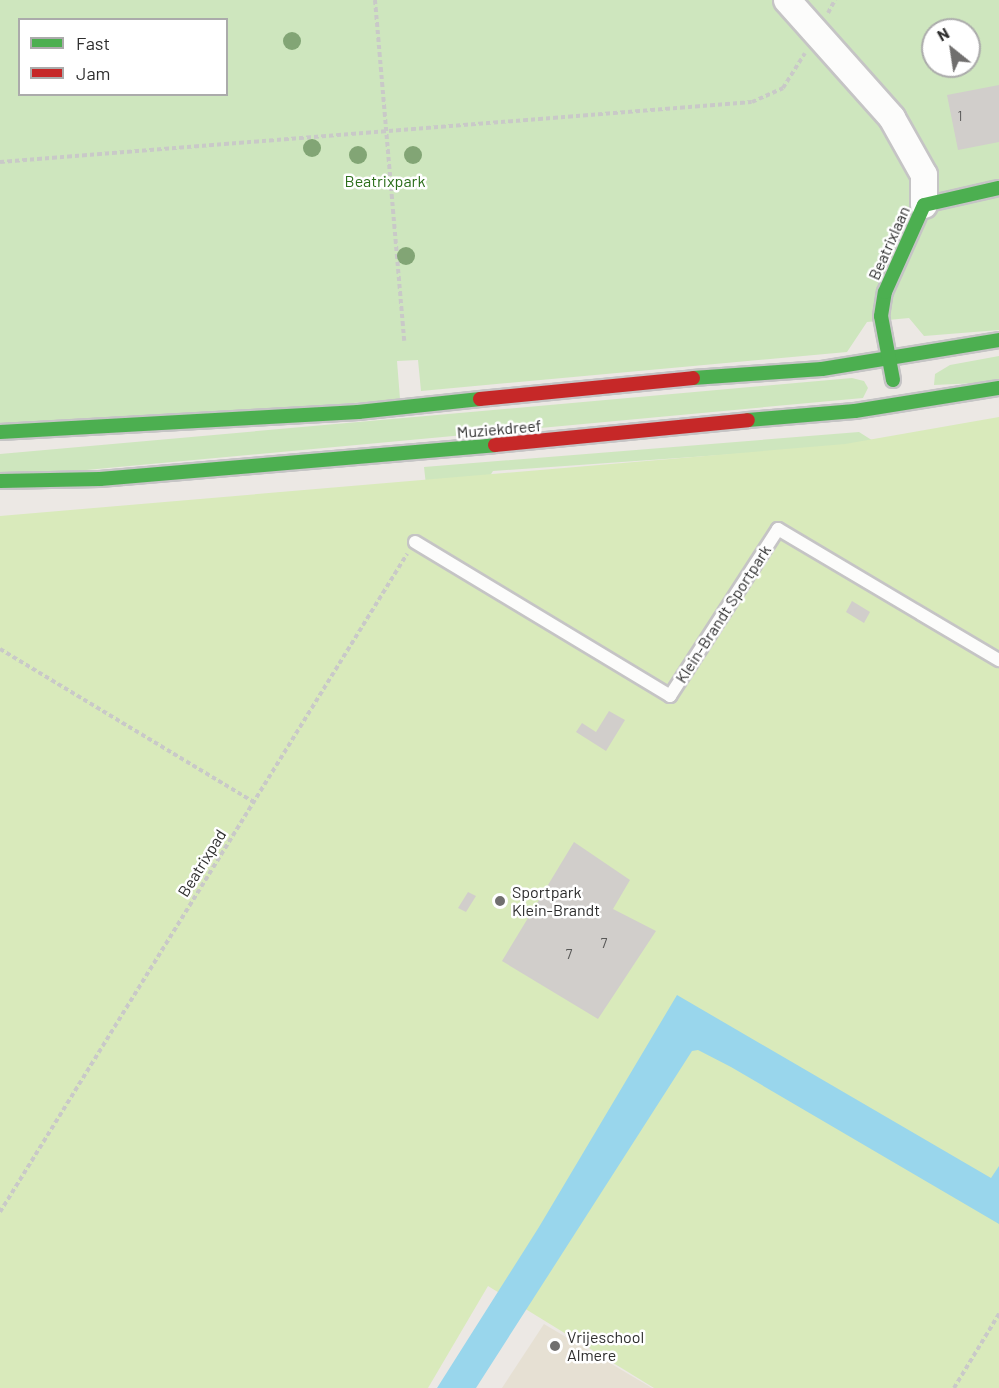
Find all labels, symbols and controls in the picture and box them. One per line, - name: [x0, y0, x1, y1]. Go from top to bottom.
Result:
- legend: [18, 18, 228, 96]
- north arrow: [921, 18, 981, 78]
- text: N: [933, 23, 952, 45]
- text: Fast: [76, 32, 110, 54]
- text: Jam: [76, 62, 110, 84]
- house number: 1: [958, 108, 962, 124]
- park label: Beatrixpark: [345, 171, 425, 191]
- street label: Beatrixlaan: [864, 203, 914, 283]
- street label: Muziekdreef: [456, 416, 542, 442]
- street label: Klein-Brandt Sportpark: [671, 541, 775, 687]
- street label: Beatrixpad: [174, 826, 230, 900]
- place label: Sportpark Klein-Brandt: [512, 882, 600, 920]
- marker: Sportpark Klein-Brandt: [493, 894, 507, 908]
- house number: 7: [601, 935, 607, 951]
- house number: 7: [566, 946, 572, 962]
- place label: Vrijeschool Almere: [567, 1327, 644, 1365]
- marker: Vrijeschool Almere: [548, 1339, 562, 1353]

